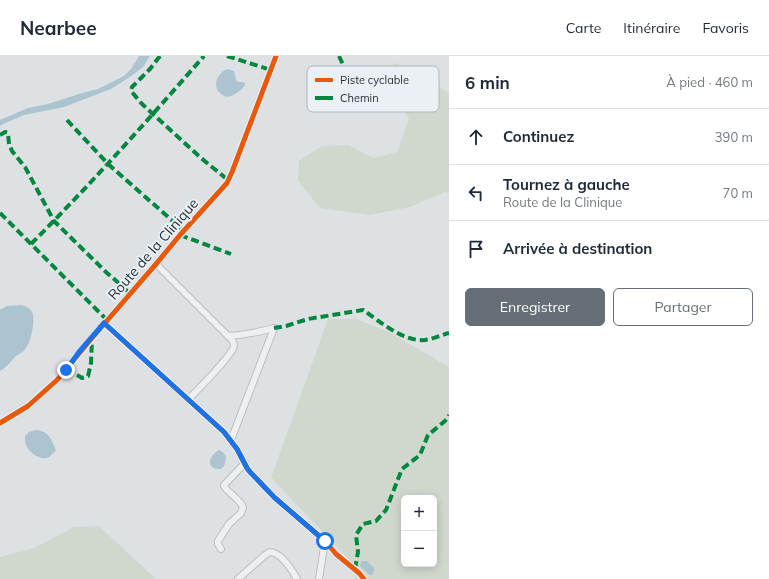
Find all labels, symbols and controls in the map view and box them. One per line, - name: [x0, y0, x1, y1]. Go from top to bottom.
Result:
- text: Nearbee: [20, 16, 97, 40]
- text: Carte: [566, 19, 601, 37]
- text: Itinéraire: [623, 19, 680, 37]
- text: Favoris: [702, 19, 749, 37]
- legend: [307, 66, 439, 112]
- text: 6 min: [465, 72, 510, 93]
- text: Piste cyclable: [340, 73, 409, 87]
- text: À pied · 460 m: [666, 74, 753, 90]
- text: Chemin: [340, 91, 379, 105]
- icon: ahead: [465, 126, 487, 148]
- text: Continuez: [503, 127, 574, 146]
- text: 390 m: [715, 129, 753, 145]
- text: Tournez à gauche: [503, 175, 630, 194]
- icon: left: [465, 182, 487, 204]
- text: 70 m: [723, 185, 753, 201]
- text: Route de la Clinique: [503, 194, 622, 210]
- street label: Route de la Clinique: [104, 195, 202, 303]
- icon: arrive: [465, 238, 487, 260]
- text: Arrivée à destination: [503, 239, 652, 258]
- button: Enregistrer: [465, 288, 605, 326]
- button: Partager: [613, 288, 753, 326]
- route end: [57, 361, 75, 379]
- map controls: [401, 495, 437, 567]
- button: +: [401, 495, 437, 531]
- button: −: [401, 531, 437, 567]
- route start: [316, 532, 334, 550]

